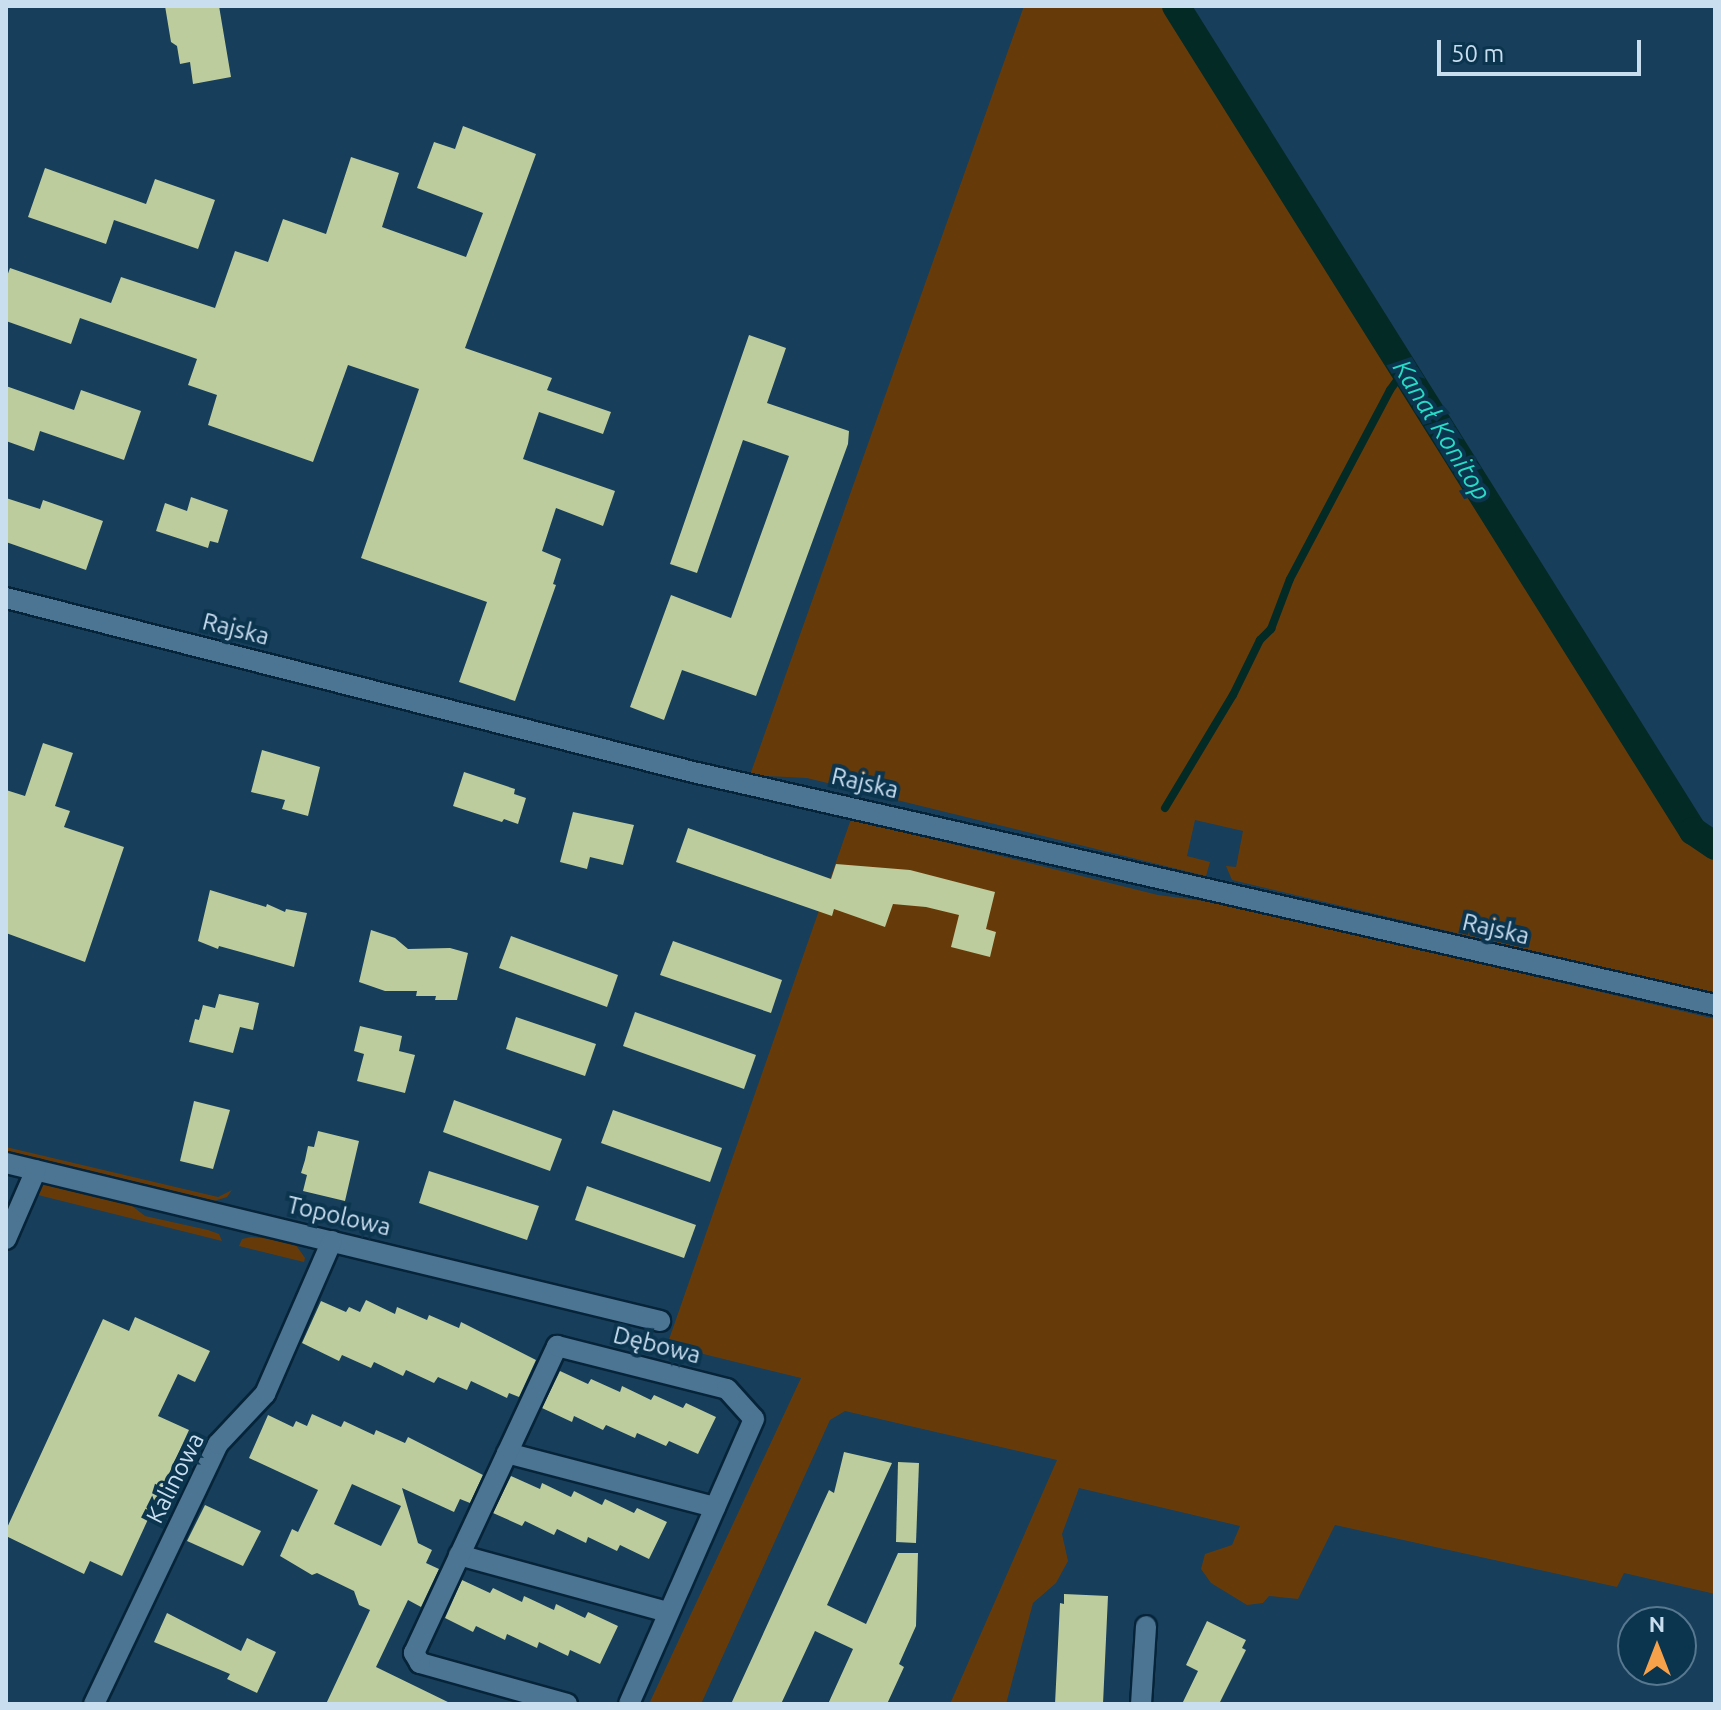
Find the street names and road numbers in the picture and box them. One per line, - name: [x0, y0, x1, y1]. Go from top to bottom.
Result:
- street label: Rajska: [200, 607, 272, 651]
- street label: Rajska: [829, 761, 901, 805]
- street label: Rajska: [1460, 907, 1532, 951]
- street label: Topolowa: [284, 1190, 394, 1242]
- street label: Dębowa: [610, 1320, 704, 1370]
- street label: Kalinowa: [140, 1428, 210, 1528]

